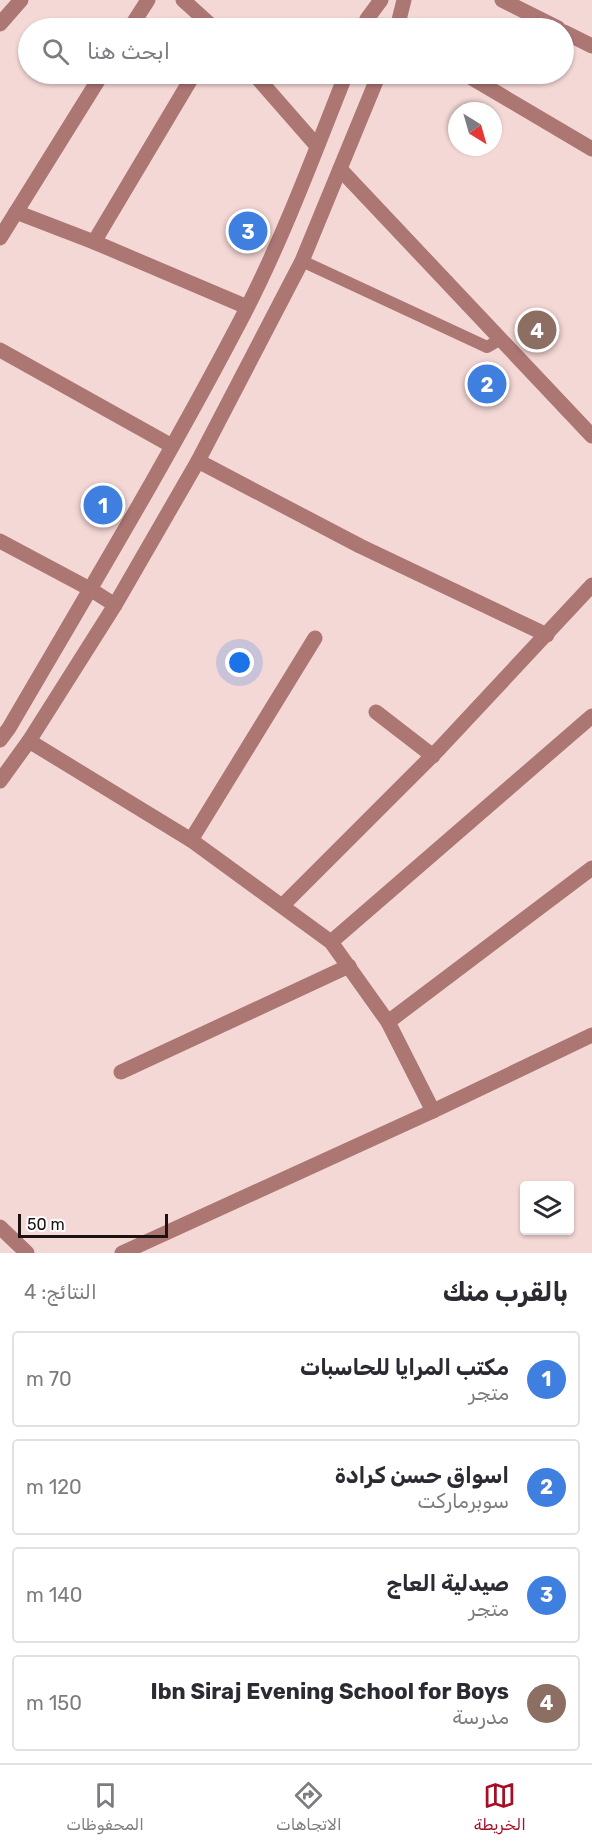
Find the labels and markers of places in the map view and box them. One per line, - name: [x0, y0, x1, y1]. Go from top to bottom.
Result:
- pin: 3: [228, 208, 268, 254]
- pin: 4: [518, 308, 556, 352]
- pin: 2: [468, 362, 506, 406]
- pin: 1: [84, 482, 122, 528]

